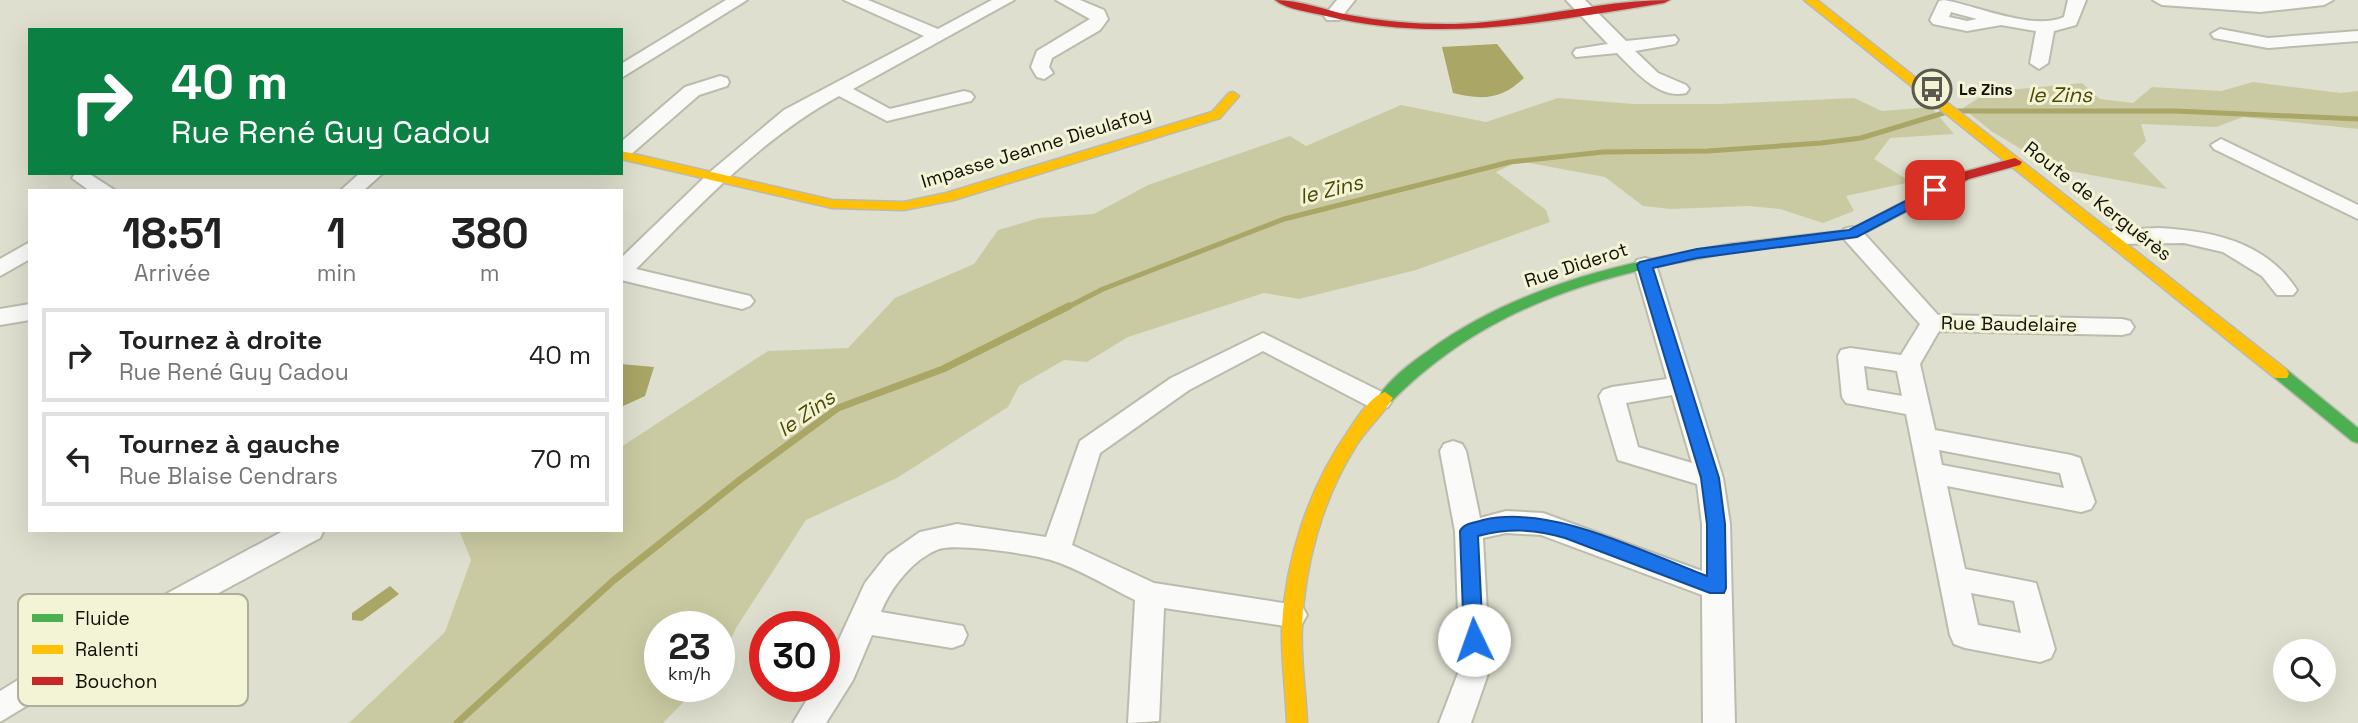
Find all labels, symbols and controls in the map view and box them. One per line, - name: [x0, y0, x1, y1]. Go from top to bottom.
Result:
- text: 40 m: [171, 51, 288, 113]
- icon: right: [56, 56, 147, 147]
- bus stop icon: Le Zins: [1911, 68, 1953, 110]
- place label: Le Zins: [1959, 79, 2013, 100]
- water label: le Zins: [2028, 81, 2093, 108]
- street label: Impasse Jeanne Dieulafoy: [918, 100, 1154, 194]
- text: Rue René Guy Cadou: [171, 112, 491, 152]
- street label: Route de Kerguérès: [2019, 136, 2177, 266]
- pin: [1905, 160, 1965, 220]
- water label: le Zins: [1297, 168, 1366, 210]
- icon: arrive: [1916, 171, 1954, 209]
- text: 18:51: [122, 207, 222, 260]
- text: 1: [327, 207, 346, 260]
- text: 380: [451, 207, 529, 260]
- street label: Rue Diderot: [1521, 237, 1631, 293]
- text: Arrivée: [134, 258, 211, 288]
- text: min: [317, 258, 356, 288]
- text: m: [480, 258, 500, 288]
- street label: Rue Baudelaire: [1941, 310, 2077, 338]
- text: Tournez à droite: [119, 323, 322, 357]
- icon: right: [60, 336, 98, 374]
- text: 40 m: [529, 338, 591, 372]
- text: Rue René Guy Cadou: [119, 357, 349, 387]
- water label: le Zins: [772, 383, 841, 442]
- text: Tournez à gauche: [119, 427, 340, 461]
- icon: left: [60, 440, 98, 478]
- text: 70 m: [531, 442, 591, 476]
- text: Rue Blaise Cendrars: [119, 461, 338, 491]
- legend: [18, 594, 248, 706]
- position arrow: [1437, 603, 1511, 677]
- text: Fluide: [75, 606, 130, 631]
- speed limit sign: 30: [749, 611, 840, 702]
- text: 23: [668, 625, 711, 669]
- text: Ralenti: [75, 637, 139, 662]
- map controls: [2273, 639, 2336, 702]
- button: search: [2273, 639, 2336, 702]
- text: km/h: [668, 662, 711, 685]
- text: Bouchon: [75, 669, 157, 694]

